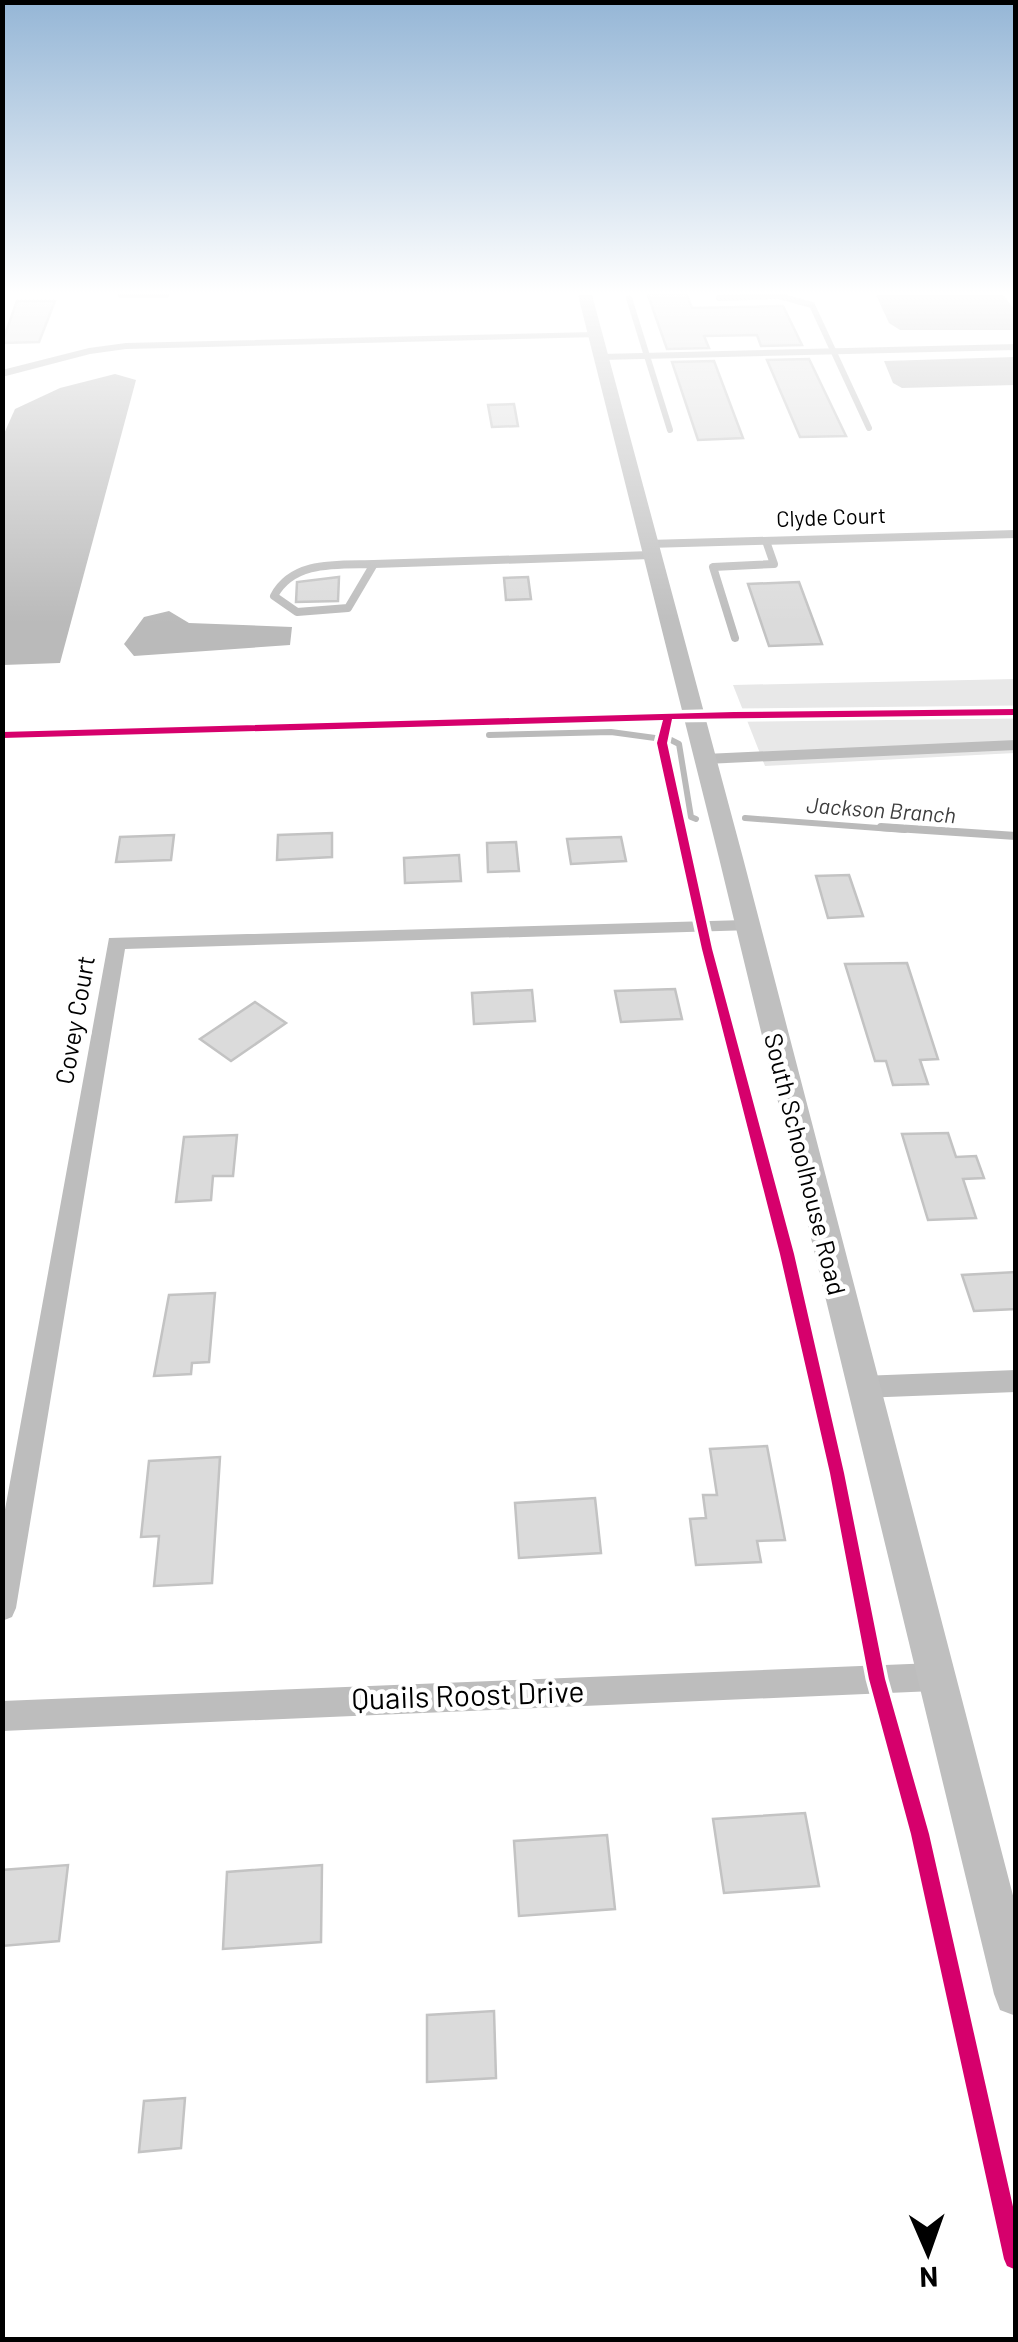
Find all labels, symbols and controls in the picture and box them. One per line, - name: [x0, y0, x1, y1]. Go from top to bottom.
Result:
- street label: Clyde Court: [776, 501, 886, 531]
- water label: Jackson Branch: [805, 791, 957, 827]
- street label: Covey Court: [48, 953, 100, 1086]
- street label: South Schoolhouse Road: [759, 1030, 853, 1298]
- street label: Quails Roost Drive: [351, 1672, 585, 1716]
- north arrow: [878, 2202, 978, 2302]
- text: N: [919, 2261, 939, 2295]

